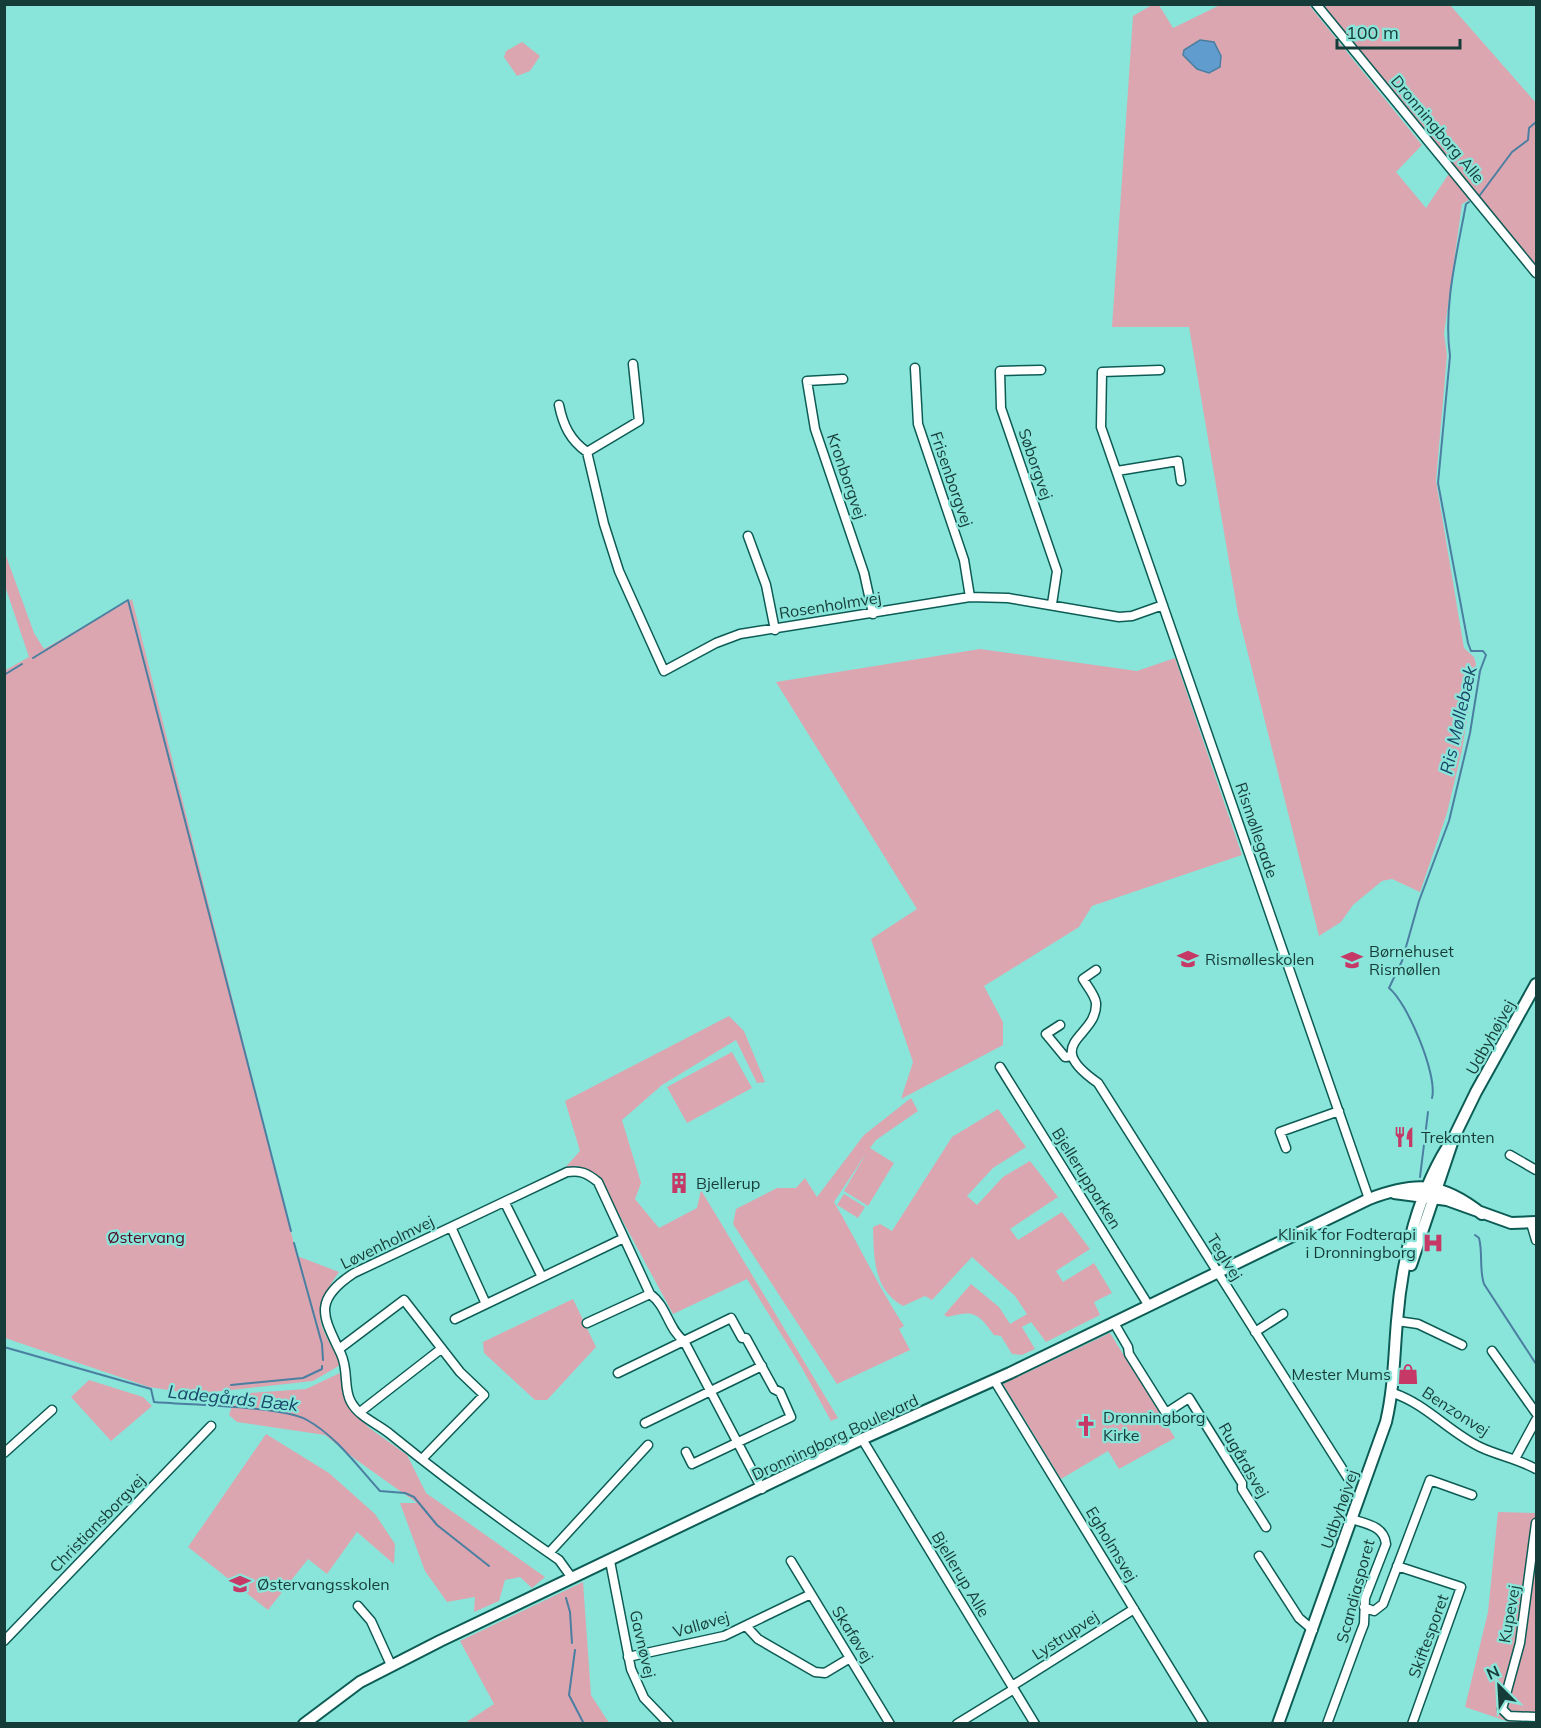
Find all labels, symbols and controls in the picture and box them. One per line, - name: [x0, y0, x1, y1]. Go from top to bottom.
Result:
- scale bar: [1337, 12, 1460, 50]
- text: 100 m: [1346, 21, 1399, 44]
- street label: Dronningborg Alle: [1387, 71, 1489, 187]
- street label: Søborgvej: [1014, 426, 1058, 502]
- street label: Frisenborgvej: [926, 429, 978, 529]
- street label: Kronborgvej: [823, 431, 871, 521]
- street label: Rosenholmvej: [777, 587, 883, 623]
- water label: Ris Møllebæk: [1434, 663, 1482, 776]
- street label: Rismøllegade: [1231, 780, 1283, 880]
- place label: Børnehuset Rismøllen: [1369, 941, 1454, 979]
- school or university icon: Rismølleskolen: [1176, 947, 1200, 971]
- school or university icon: Børnehuset Rismøllen: [1340, 948, 1364, 972]
- place label: Rismølleskolen: [1205, 949, 1314, 969]
- street label: Udbyhøjvej: [1461, 996, 1519, 1078]
- street label: Bjellerupparken: [1048, 1124, 1126, 1232]
- restaurant icon: Trekanten: [1392, 1125, 1416, 1149]
- place label: Trekanten: [1421, 1127, 1495, 1147]
- building icon: Bjellerup: [667, 1171, 691, 1195]
- place label: Bjellerup: [696, 1173, 760, 1193]
- street label: Løvenholmvej: [337, 1211, 437, 1273]
- place label: Klinik for Fodterapi i Dronningborg: [1278, 1224, 1416, 1262]
- park label: Østervang: [107, 1227, 185, 1247]
- street label: Teglvej: [1203, 1230, 1247, 1284]
- hospital icon: Klinik for Fodterapi i Dronningborg: [1421, 1231, 1445, 1255]
- shop icon: Mester Mums: [1396, 1362, 1420, 1386]
- place label: Mester Mums: [1292, 1364, 1391, 1384]
- water label: Ladegårds Bæk: [167, 1380, 300, 1416]
- street label: Benzonvej: [1419, 1382, 1493, 1440]
- street label: Dronningborg Boulevard: [749, 1390, 921, 1484]
- place label: Dronningborg Kirke: [1103, 1407, 1205, 1445]
- church icon: Dronningborg Kirke: [1074, 1414, 1098, 1438]
- street label: Rugårdsvej: [1214, 1419, 1274, 1501]
- street label: Udbyhøjvej: [1316, 1467, 1362, 1551]
- street label: Christiansborgvej: [45, 1470, 149, 1576]
- street label: Egholmsvej: [1082, 1503, 1142, 1585]
- street label: Bjellerup Alle: [928, 1527, 994, 1621]
- street label: Scandiasporet: [1332, 1537, 1379, 1645]
- school or university icon: Østervangsskolen: [228, 1572, 252, 1596]
- place label: Østervangsskolen: [257, 1574, 390, 1594]
- street label: Kupevej: [1494, 1584, 1524, 1644]
- street label: Skiftesporet: [1404, 1591, 1453, 1681]
- street label: Skaføvej: [828, 1602, 878, 1666]
- street label: Valløvej: [671, 1606, 731, 1642]
- street label: Lystrupvej: [1028, 1606, 1102, 1664]
- street label: Gavnøvej: [625, 1608, 661, 1680]
- north arrow: [1469, 1656, 1529, 1716]
- text: N: [1483, 1661, 1502, 1684]

